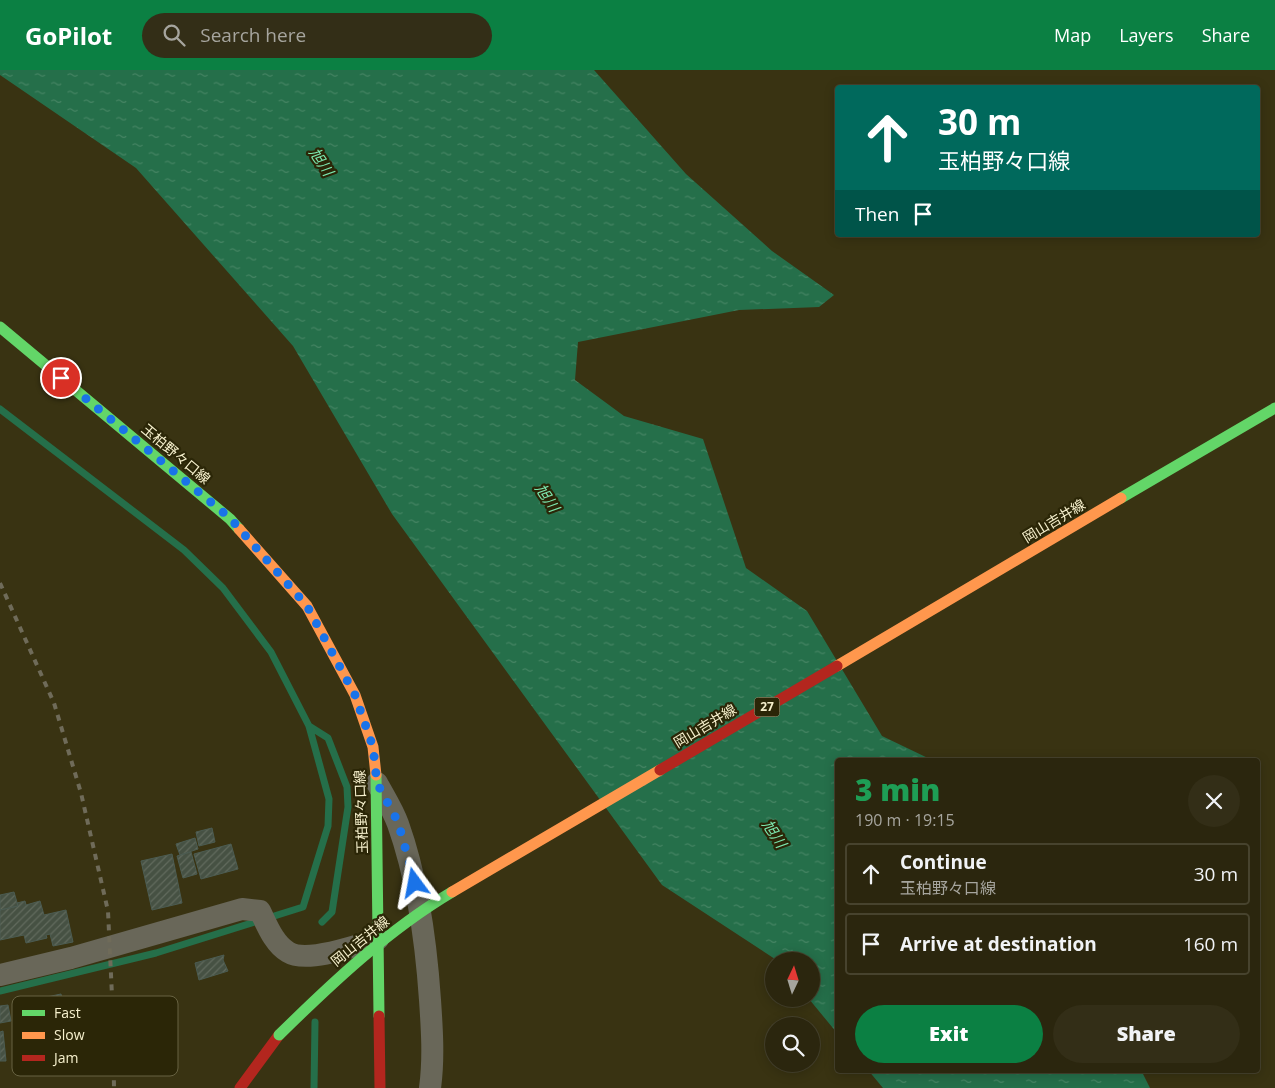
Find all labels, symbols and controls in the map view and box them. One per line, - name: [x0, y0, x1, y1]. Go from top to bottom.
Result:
- search box: [142, 13, 492, 58]
- text: GoPilot: [25, 19, 112, 52]
- icon: search: [160, 21, 188, 49]
- text: Search here: [200, 22, 306, 48]
- text: Map: [1054, 23, 1091, 47]
- text: Layers: [1119, 23, 1174, 47]
- text: Share: [1202, 23, 1250, 47]
- text: 30 m: [938, 98, 1021, 145]
- icon: ahead: [855, 105, 920, 170]
- water label: 旭川: [305, 143, 340, 181]
- text: 玉柏野々口線: [938, 145, 1070, 175]
- icon: arrive: [909, 200, 937, 228]
- text: Then: [855, 201, 899, 227]
- pin: [40, 357, 82, 399]
- icon: arrive: [47, 364, 75, 392]
- street label: 玉柏野々口線: [138, 419, 215, 488]
- water label: 旭川: [531, 479, 566, 517]
- street label: 岡山吉井線: [1019, 494, 1089, 547]
- road number: 27: [754, 698, 780, 716]
- street label: 岡山吉井線: [670, 699, 740, 752]
- text: 3 min: [855, 769, 940, 810]
- street label: 玉柏野々口線: [350, 770, 371, 854]
- button: close: [1188, 775, 1240, 827]
- text: 190 m · 19:15: [855, 809, 955, 831]
- water label: 旭川: [758, 815, 793, 853]
- text: Continue: [900, 849, 987, 875]
- position arrow: [388, 856, 440, 908]
- icon: ahead: [857, 860, 885, 888]
- text: 30 m: [1194, 861, 1238, 887]
- text: 玉柏野々口線: [900, 877, 996, 899]
- street label: 岡山吉井線: [327, 911, 393, 970]
- icon: arrive: [857, 930, 885, 958]
- text: Arrive at destination: [900, 931, 1097, 957]
- text: 160 m: [1183, 931, 1238, 957]
- north arrow: [765, 952, 820, 1008]
- map controls: [765, 952, 820, 1072]
- legend: [12, 996, 178, 1076]
- text: Fast: [54, 1003, 81, 1022]
- button: Exit: [855, 1005, 1043, 1063]
- button: Share: [1053, 1005, 1240, 1063]
- button: search: [765, 1017, 820, 1072]
- text: Slow: [54, 1025, 85, 1044]
- text: Jam: [52, 1048, 79, 1067]

